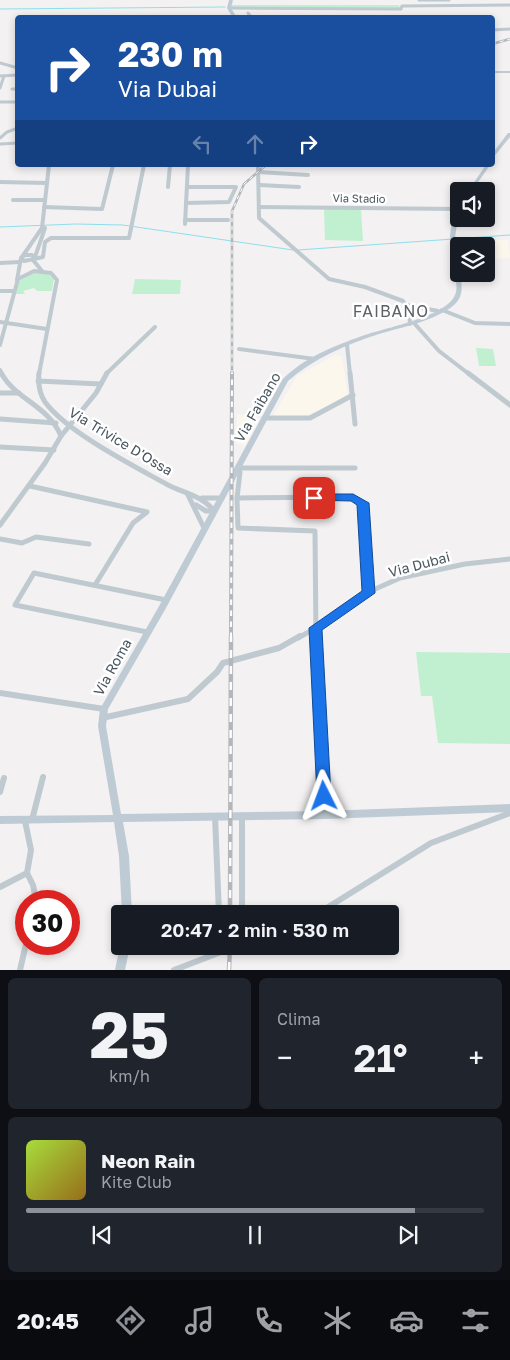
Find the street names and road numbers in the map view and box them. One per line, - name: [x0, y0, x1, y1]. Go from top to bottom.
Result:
- street label: Via Stadio: [332, 191, 386, 205]
- street label: Via Faibano: [230, 369, 284, 445]
- street label: Via Trivice D'Ossa: [66, 403, 176, 479]
- street label: Via Dubai: [386, 548, 452, 580]
- street label: Via Roma: [89, 635, 135, 699]

